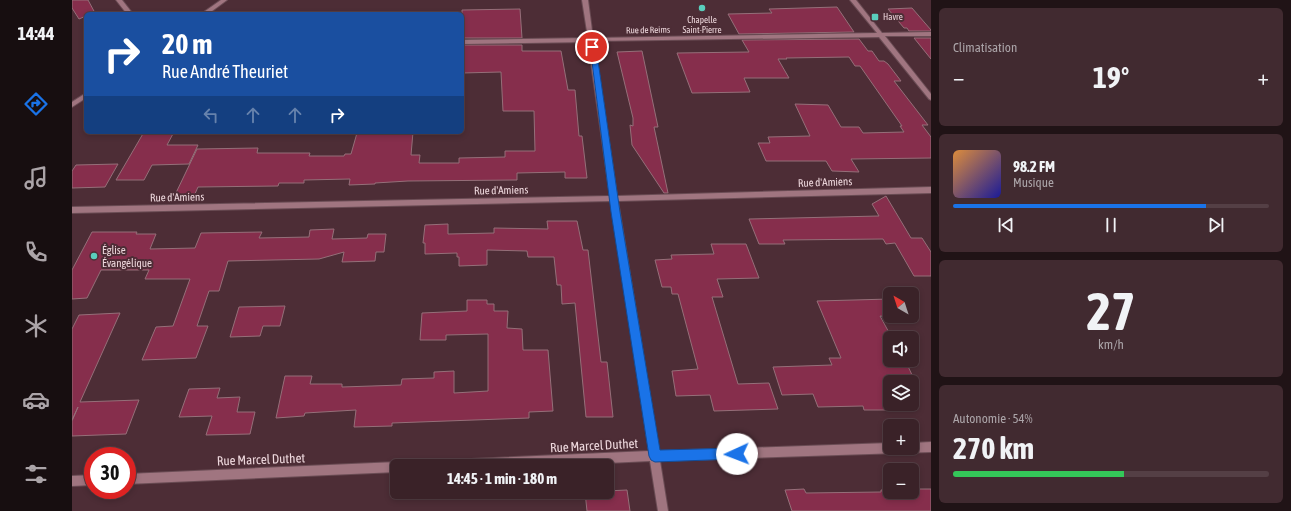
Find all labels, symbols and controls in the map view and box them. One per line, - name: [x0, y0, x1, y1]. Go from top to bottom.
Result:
- marker: Chapelle Saint-Pierre: [697, 3, 707, 13]
- marker: Havre: [870, 12, 880, 22]
- place label: Havre: [883, 12, 903, 22]
- place label: Chapelle Saint-Pierre: [682, 15, 722, 35]
- text: 14:44: [17, 23, 55, 44]
- street label: Rue de Reims: [626, 25, 670, 35]
- icon: right: [96, 28, 148, 80]
- text: 20 m: [162, 28, 212, 60]
- pin: [575, 30, 609, 64]
- icon: arrive: [581, 36, 603, 58]
- text: Climatisation: [953, 40, 1017, 55]
- text: 19°: [1093, 60, 1129, 94]
- text: Rue André Theuriet: [162, 61, 288, 82]
- text: −: [953, 64, 964, 90]
- text: +: [1258, 64, 1269, 90]
- icon: directions: [22, 90, 50, 118]
- icon: left: [200, 104, 222, 126]
- icon: ahead: [242, 104, 264, 126]
- icon: ahead: [284, 104, 306, 126]
- icon: right: [326, 104, 348, 126]
- text: 98.2 FM: [1013, 158, 1055, 175]
- icon: music: [22, 164, 50, 192]
- street label: Rue d'Amiens: [798, 175, 852, 189]
- text: Musique: [1013, 175, 1054, 190]
- street label: Rue d'Amiens: [474, 184, 528, 196]
- street label: Rue d'Amiens: [150, 191, 204, 203]
- icon: previous: [995, 214, 1017, 236]
- icon: pause: [1100, 214, 1122, 236]
- icon: next: [1205, 214, 1227, 236]
- icon: phone: [22, 238, 50, 266]
- place label: Église Évangélique: [102, 244, 152, 269]
- marker: Église Évangélique: [89, 251, 99, 261]
- text: 27: [1087, 281, 1135, 341]
- north arrow: [883, 287, 919, 323]
- map controls: [883, 287, 919, 499]
- icon: climate: [22, 312, 50, 340]
- button: sound: [883, 331, 919, 367]
- text: km/h: [1098, 337, 1124, 352]
- button: layers: [883, 375, 919, 411]
- icon: car: [22, 386, 50, 414]
- text: Autonomie · 54%: [953, 411, 1033, 426]
- button: +: [883, 419, 919, 455]
- text: 270 km: [953, 431, 1034, 465]
- position arrow: [716, 433, 758, 475]
- street label: Rue Marcel Duthet: [550, 436, 639, 455]
- speed limit sign: 30: [84, 447, 136, 499]
- street label: Rue Marcel Duthet: [217, 450, 306, 469]
- icon: filters: [22, 460, 50, 488]
- button: −: [883, 463, 919, 499]
- text: 14:45 · 1 min · 180 m: [447, 470, 557, 487]

